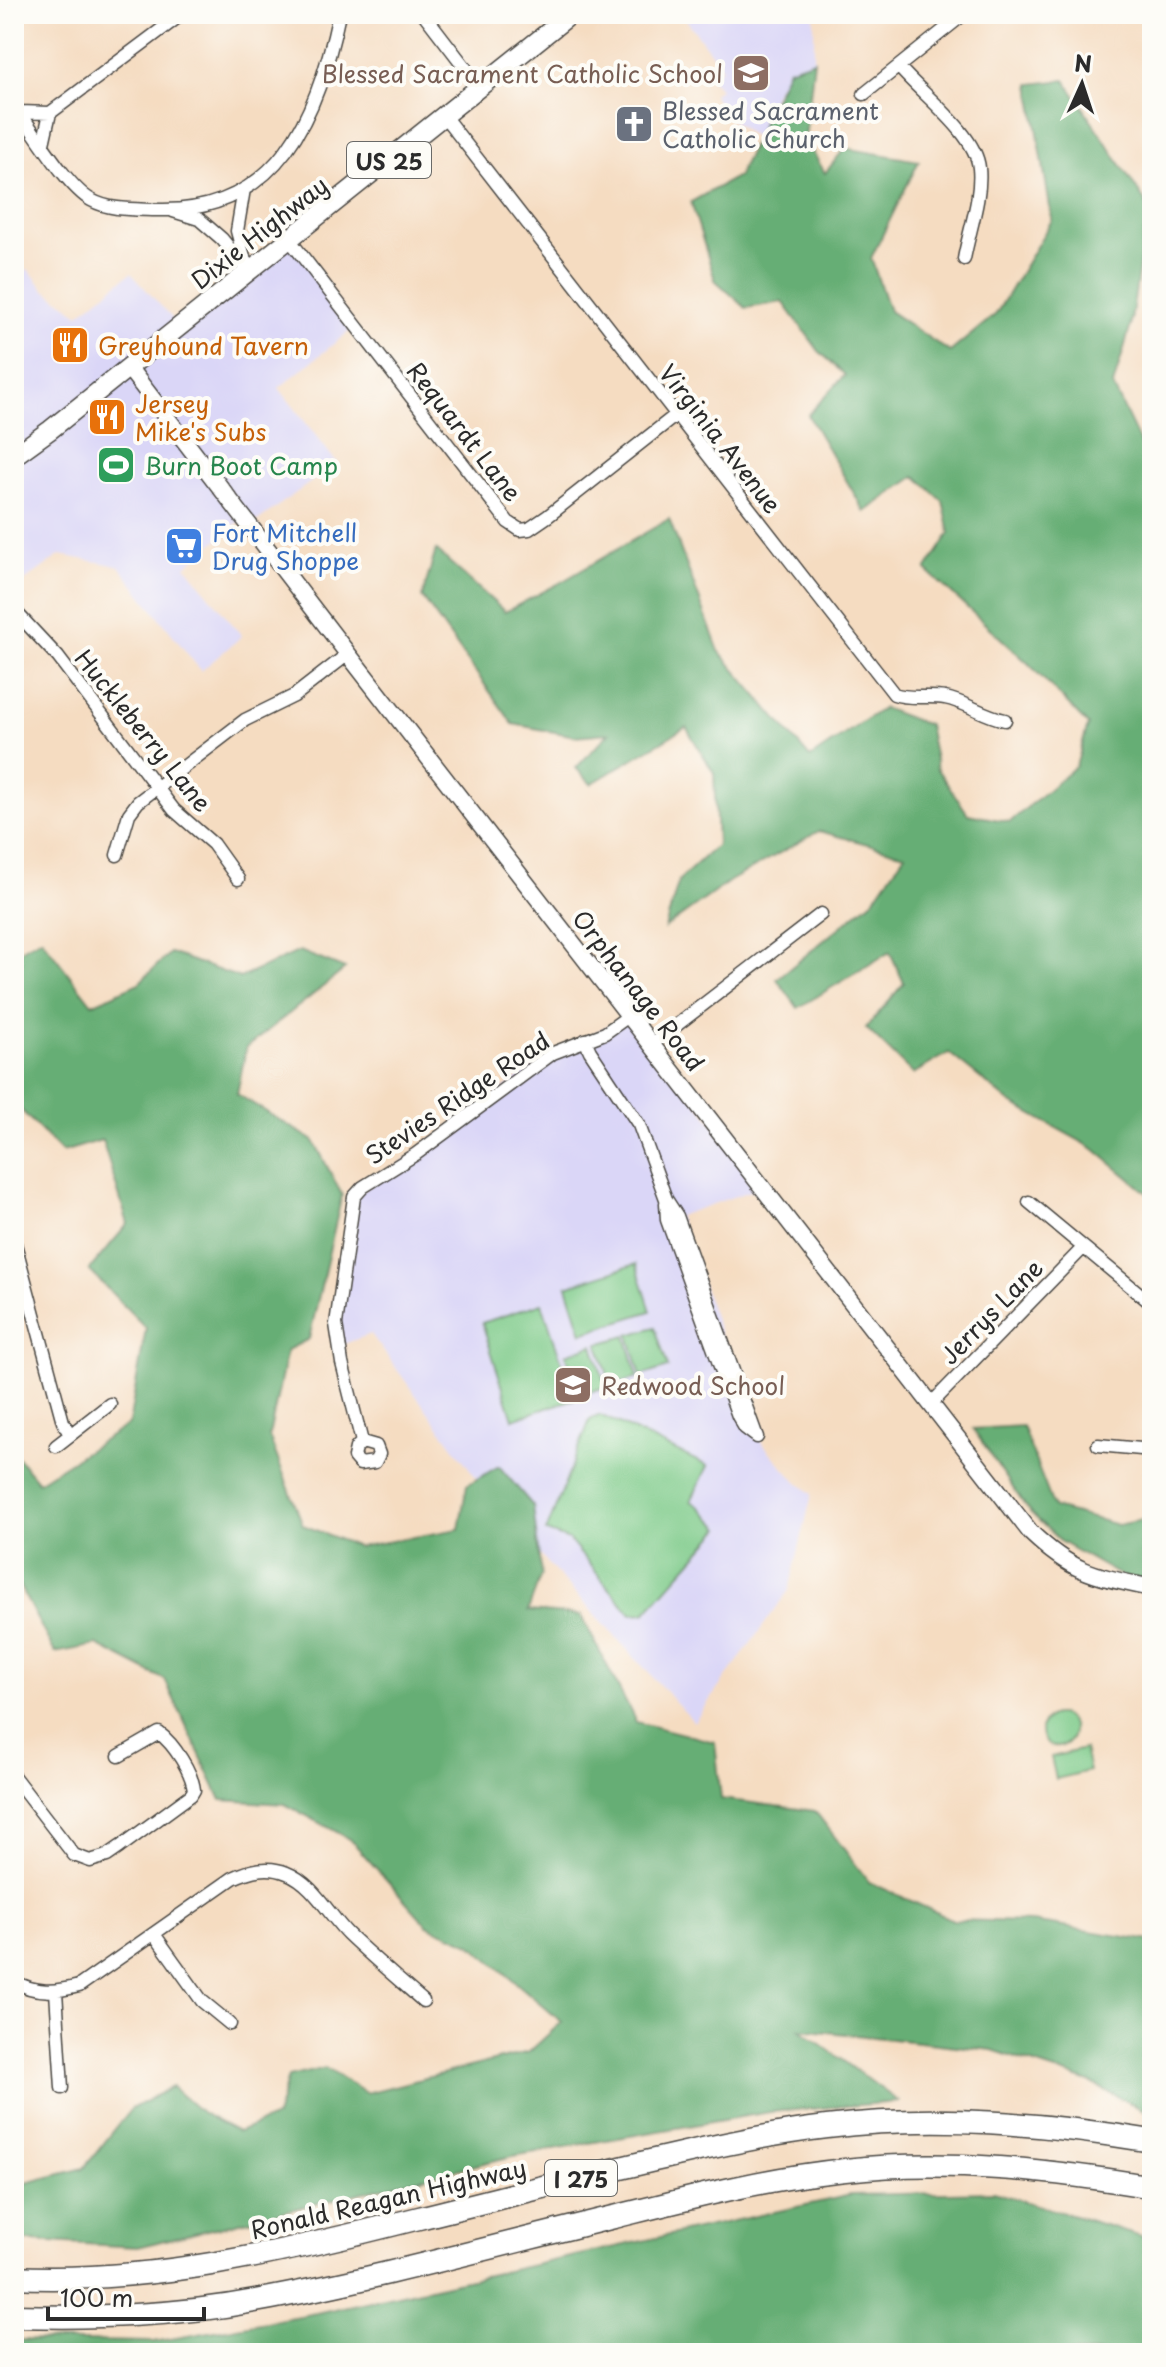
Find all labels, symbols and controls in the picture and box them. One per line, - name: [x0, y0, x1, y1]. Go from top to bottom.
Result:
- north arrow: [1042, 44, 1122, 124]
- text: N: [1074, 46, 1093, 79]
- school or university icon: Blessed Sacrament Catholic School: [730, 52, 772, 94]
- place label: Blessed Sacrament Catholic School: [322, 55, 723, 91]
- place label: Blessed Sacrament Catholic Church: [662, 92, 879, 156]
- church icon: Blessed Sacrament Catholic Church: [613, 103, 655, 145]
- road number: US 25: [347, 142, 431, 178]
- street label: Dixie Highway: [183, 167, 335, 297]
- restaurant icon: Greyhound Tavern: [49, 324, 91, 366]
- place label: Greyhound Tavern: [98, 327, 309, 363]
- street label: Requardt Lane: [399, 353, 531, 509]
- street label: Virginia Avenue: [651, 356, 791, 520]
- place label: Jersey Mike's Subs: [135, 385, 267, 449]
- restaurant icon: Jersey Mike's Subs: [86, 396, 128, 438]
- sports icon: Burn Boot Camp: [95, 444, 137, 486]
- place label: Burn Boot Camp: [144, 447, 338, 483]
- place label: Fort Mitchell Drug Shoppe: [212, 514, 359, 578]
- supermarket icon: Fort Mitchell Drug Shoppe: [163, 525, 205, 567]
- street label: Huckleberry Lane: [67, 641, 221, 819]
- street label: Orphanage Road: [564, 901, 714, 1079]
- street label: Stevies Ridge Road: [358, 1022, 556, 1172]
- street label: Jerrys Lane: [931, 1250, 1051, 1372]
- school or university icon: Redwood School: [552, 1364, 594, 1406]
- place label: Redwood School: [601, 1367, 785, 1403]
- street label: Ronald Reagan Highway: [247, 2149, 529, 2247]
- road number: I 275: [545, 2160, 617, 2196]
- scale bar: [48, 2271, 204, 2321]
- text: 100 m: [60, 2279, 133, 2315]

